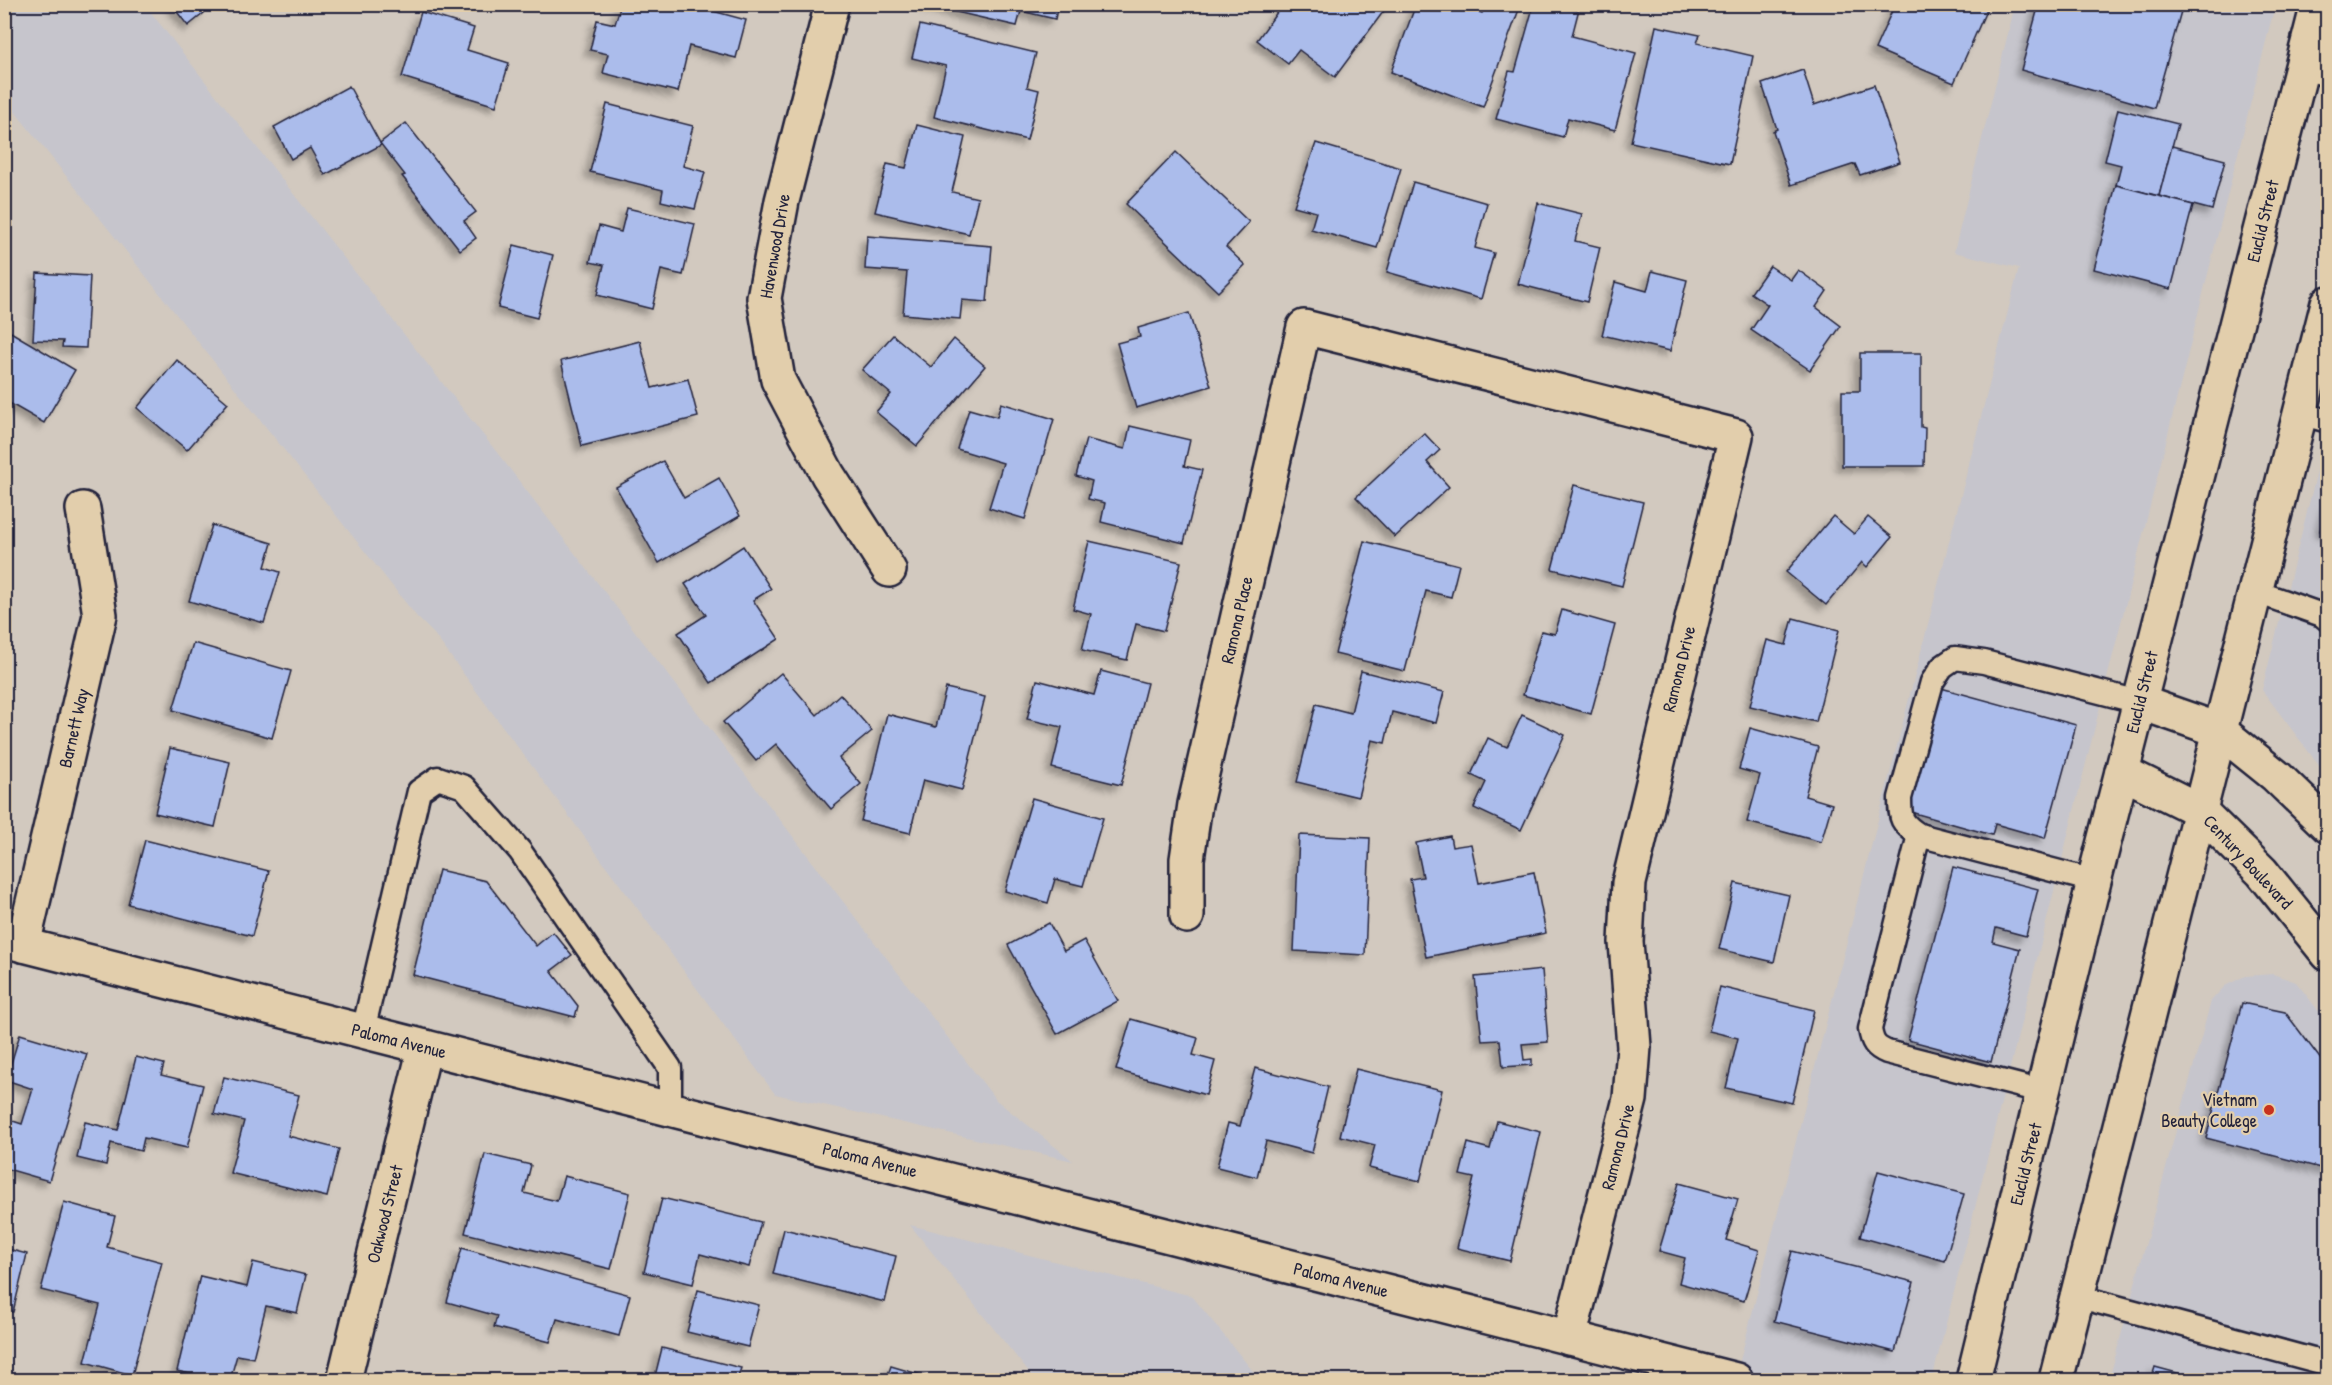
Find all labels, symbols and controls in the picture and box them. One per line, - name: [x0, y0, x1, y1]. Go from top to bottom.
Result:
- street label: Euclid Street: [2240, 176, 2285, 265]
- street label: Havenwood Drive: [753, 192, 796, 300]
- street label: Ramona Place: [1214, 574, 1259, 666]
- street label: Ramona Drive: [1656, 623, 1701, 715]
- street label: Euclid Street: [2119, 647, 2164, 736]
- street label: Barnett Way: [52, 685, 95, 770]
- street label: Century Boulevard: [2198, 809, 2299, 914]
- street label: Paloma Avenue: [349, 1017, 449, 1064]
- place label: Vietnam Beauty College: [2161, 1087, 2257, 1133]
- street label: Ramona Drive: [1595, 1101, 1640, 1193]
- marker: Vietnam Beauty College: [2262, 1103, 2276, 1117]
- street label: Euclid Street: [2003, 1119, 2048, 1208]
- street label: Paloma Avenue: [820, 1136, 920, 1183]
- street label: Oakwood Street: [360, 1161, 409, 1266]
- street label: Paloma Avenue: [1291, 1256, 1391, 1303]

